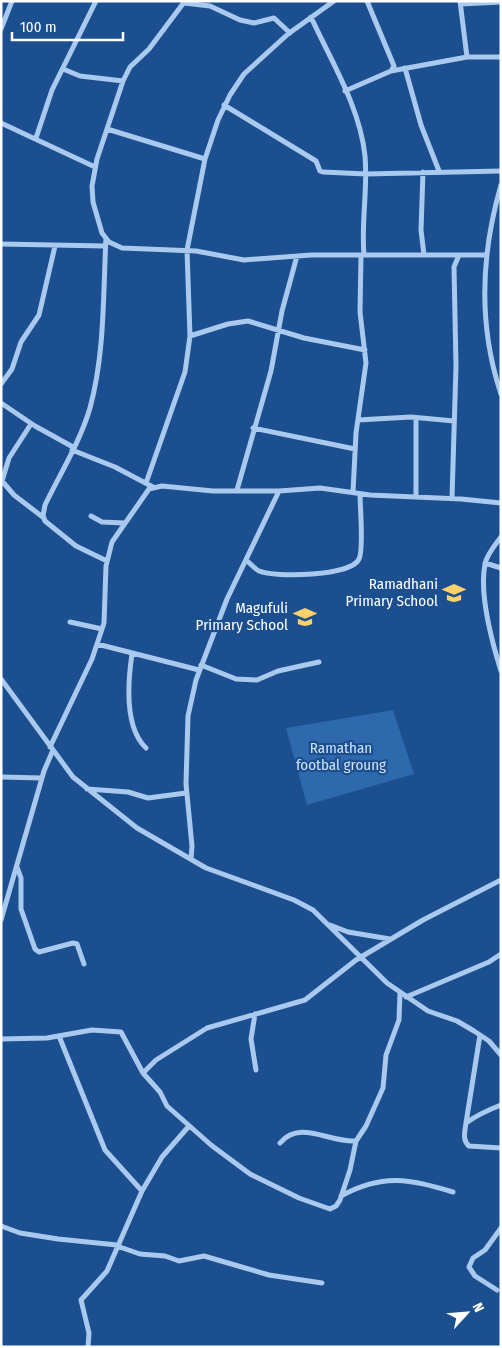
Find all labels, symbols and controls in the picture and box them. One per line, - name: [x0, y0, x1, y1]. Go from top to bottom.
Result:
- scale bar: [12, 10, 124, 42]
- text: 100 m: [20, 18, 57, 36]
- place label: Ramadhani Primary School: [346, 575, 438, 610]
- school or university icon: Ramadhani Primary School: [441, 580, 467, 606]
- place label: Magufuli Primary School: [196, 599, 288, 634]
- school or university icon: Magufuli Primary School: [292, 604, 318, 630]
- park label: Ramathan footbal groung: [296, 739, 386, 774]
- north arrow: [442, 1288, 492, 1338]
- text: N: [469, 1300, 488, 1315]

